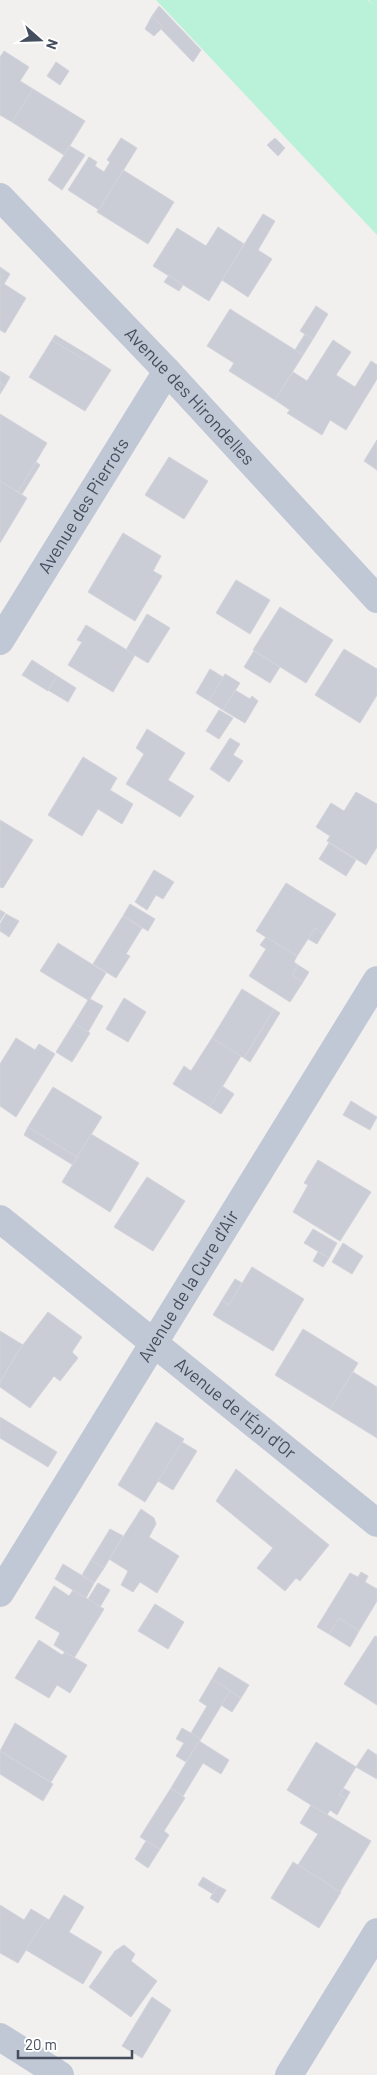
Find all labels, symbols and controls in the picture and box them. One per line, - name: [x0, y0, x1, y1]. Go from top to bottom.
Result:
- north arrow: [15, 15, 65, 65]
- text: N: [43, 37, 62, 52]
- street label: Avenue des Hirondelles: [121, 322, 260, 469]
- street label: Avenue des Pierrots: [33, 433, 133, 577]
- street label: Avenue de la Cure d'Air: [133, 1205, 243, 1366]
- street label: Avenue de l'Épi d'Or: [171, 1352, 301, 1464]
- scale bar: [18, 2028, 131, 2060]
- text: 20 m: [25, 2035, 57, 2053]

